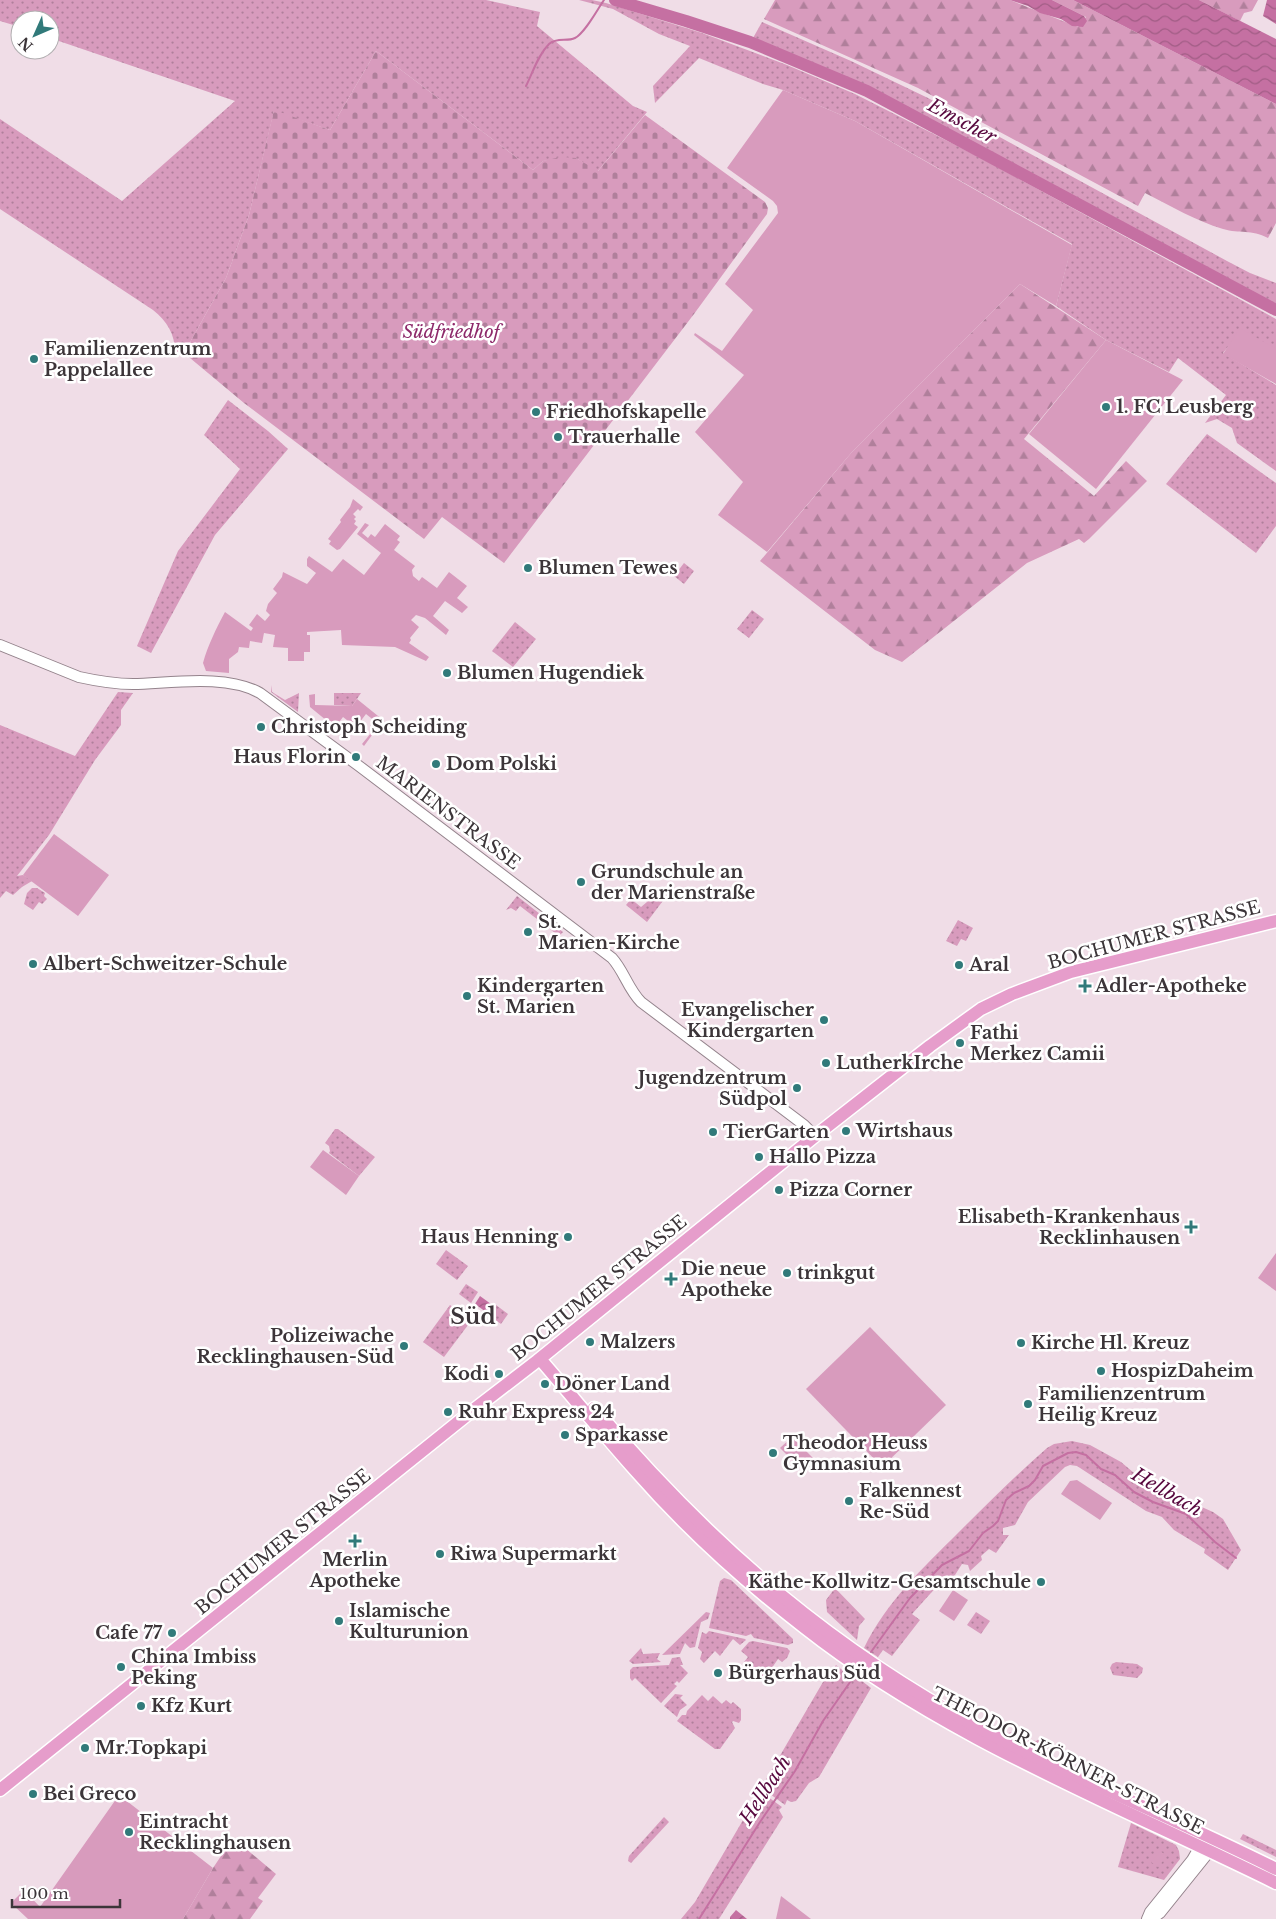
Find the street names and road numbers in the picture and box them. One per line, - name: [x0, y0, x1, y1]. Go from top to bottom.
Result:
- street label: MARIENSTRASSE: [372, 752, 524, 874]
- street label: BOCHUMER STRASSE: [1045, 896, 1263, 974]
- street label: BOCHUMER STRASSE: [507, 1210, 691, 1366]
- street label: BOCHUMER STRASSE: [191, 1464, 375, 1620]
- street label: THEODOR-KÖRNER-STRASSE: [928, 1682, 1208, 1839]

